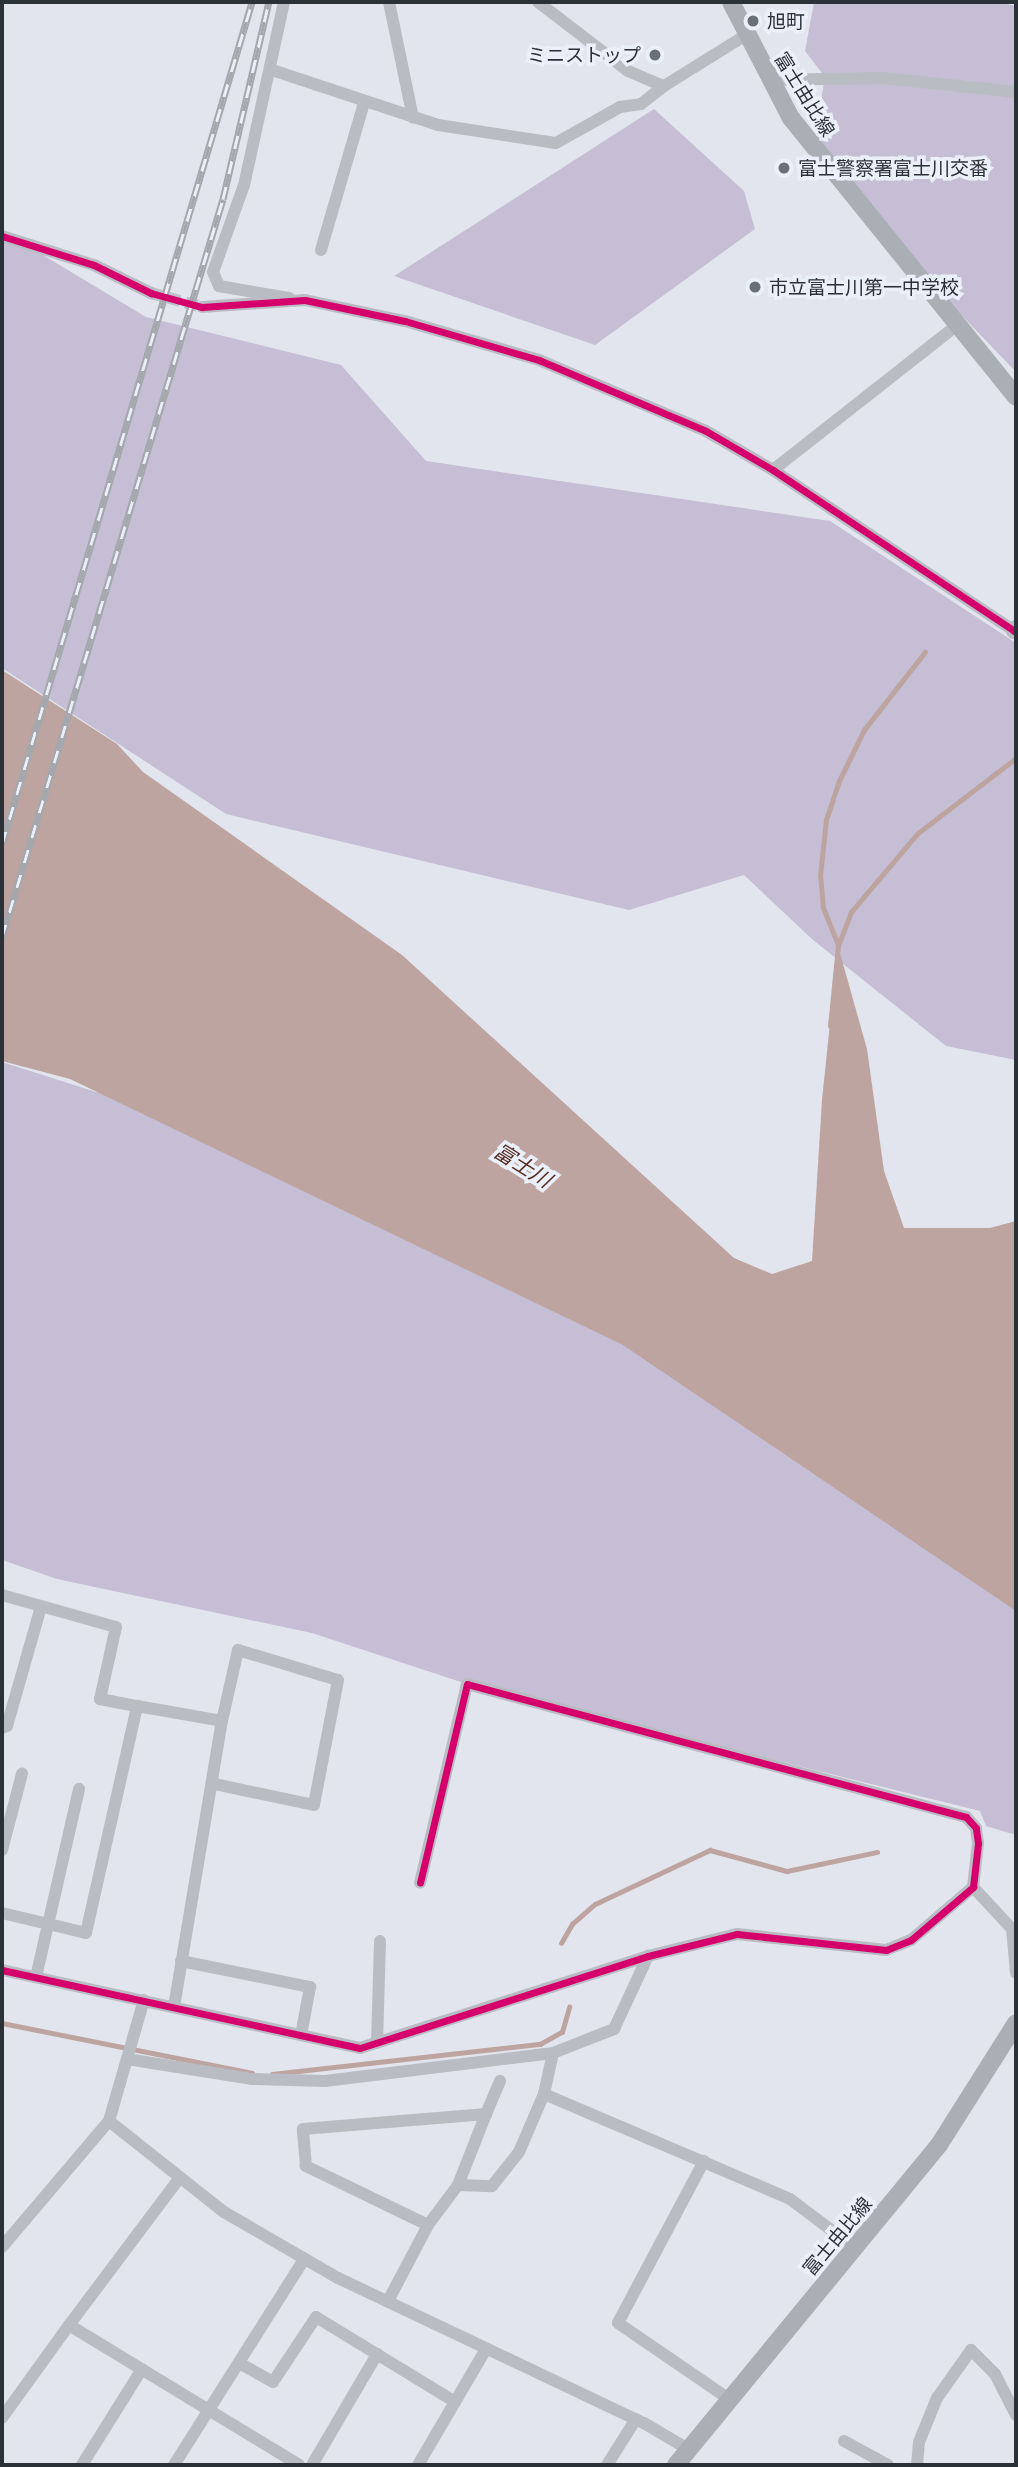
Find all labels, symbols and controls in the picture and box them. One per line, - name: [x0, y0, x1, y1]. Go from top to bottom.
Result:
- place label: 旭町: [767, 10, 805, 32]
- marker: 旭町: [745, 13, 761, 29]
- place label: ミニストップ: [527, 44, 641, 66]
- marker: ミニストップ: [647, 47, 663, 63]
- street label: 富士由比線: [770, 48, 840, 140]
- place label: 富士警察署富士川交番: [798, 157, 988, 179]
- marker: 富士警察署富士川交番: [776, 160, 792, 176]
- place label: 市立富士川第一中学校: [769, 276, 959, 298]
- marker: 市立富士川第一中学校: [747, 279, 763, 295]
- water label: 富士川: [490, 1138, 556, 1192]
- street label: 富士由比線: [798, 2192, 876, 2280]

